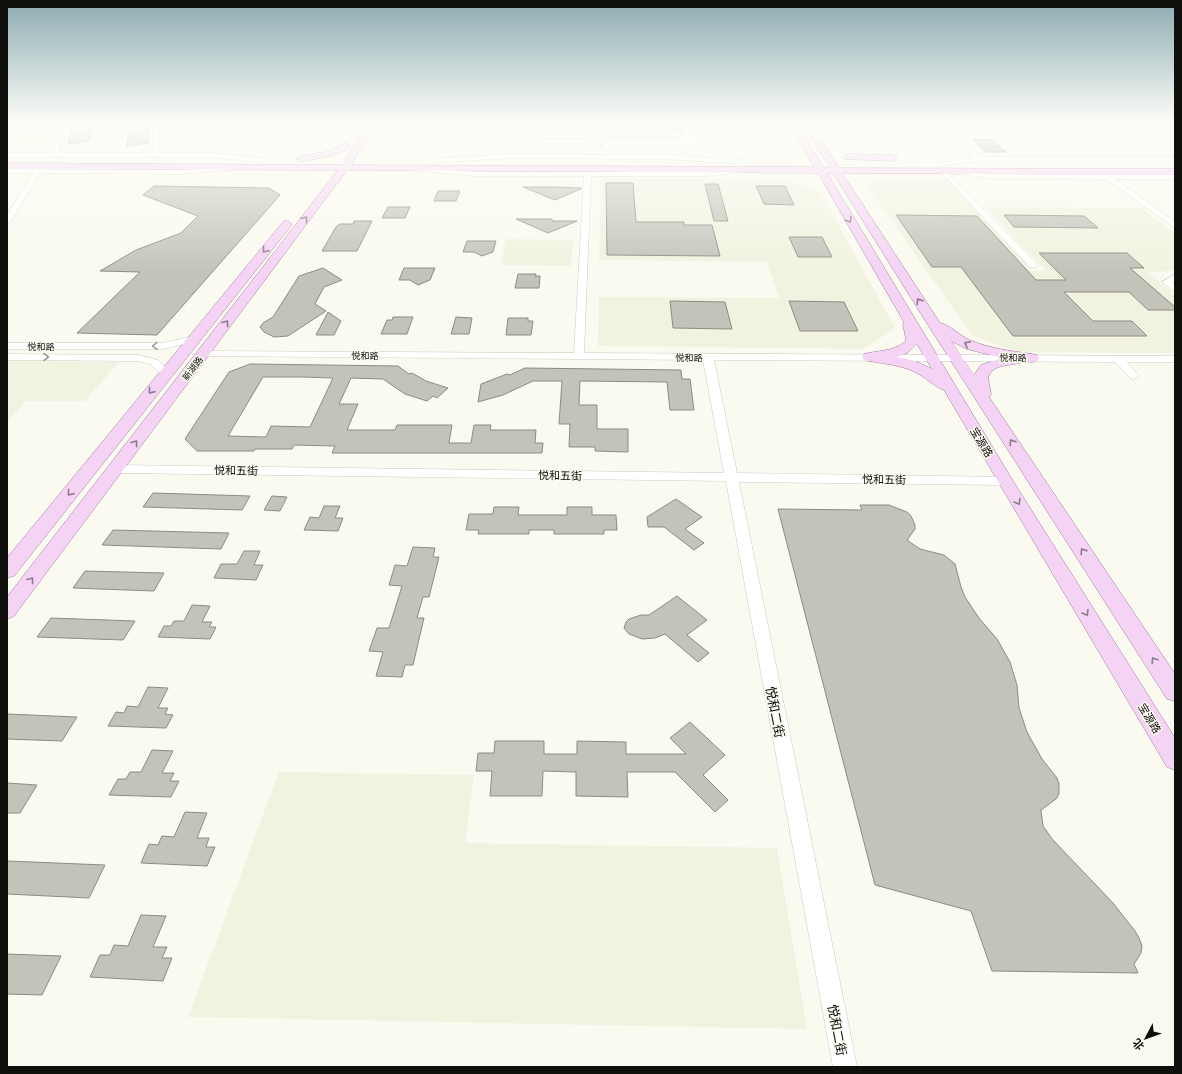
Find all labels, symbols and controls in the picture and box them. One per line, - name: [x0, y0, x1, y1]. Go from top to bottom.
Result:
- one-way arrow: [845, 216, 852, 223]
- one-way arrow: [300, 217, 307, 224]
- one-way arrow: [263, 245, 270, 253]
- one-way arrow: [916, 298, 924, 305]
- one-way arrow: [221, 320, 228, 327]
- street label: 悦和路: [27, 340, 55, 352]
- one-way arrow: [964, 341, 972, 349]
- one-way arrow: [152, 342, 158, 350]
- street label: 悦和路: [351, 349, 379, 361]
- street label: 悦和路: [675, 351, 703, 363]
- street label: 悦和路: [999, 351, 1027, 363]
- one-way arrow: [43, 353, 49, 361]
- street label: 新湖路: [179, 354, 205, 382]
- one-way arrow: [149, 387, 156, 394]
- street label: 宝源路: [967, 424, 997, 460]
- one-way arrow: [1009, 439, 1017, 446]
- one-way arrow: [130, 441, 137, 448]
- street label: 悦和五街: [214, 462, 258, 478]
- street label: 悦和五街: [538, 467, 582, 483]
- street label: 悦和五街: [862, 471, 906, 487]
- one-way arrow: [68, 488, 75, 495]
- one-way arrow: [1013, 498, 1021, 505]
- one-way arrow: [1080, 548, 1088, 555]
- one-way arrow: [26, 577, 33, 584]
- one-way arrow: [1081, 609, 1089, 616]
- one-way arrow: [1151, 657, 1159, 664]
- street label: 悦和二街: [763, 685, 789, 739]
- street label: 宝源路: [1135, 700, 1165, 736]
- street label: 悦和二街: [825, 1003, 851, 1057]
- north arrow: [1126, 1018, 1166, 1058]
- text: 北: [1129, 1036, 1147, 1054]

